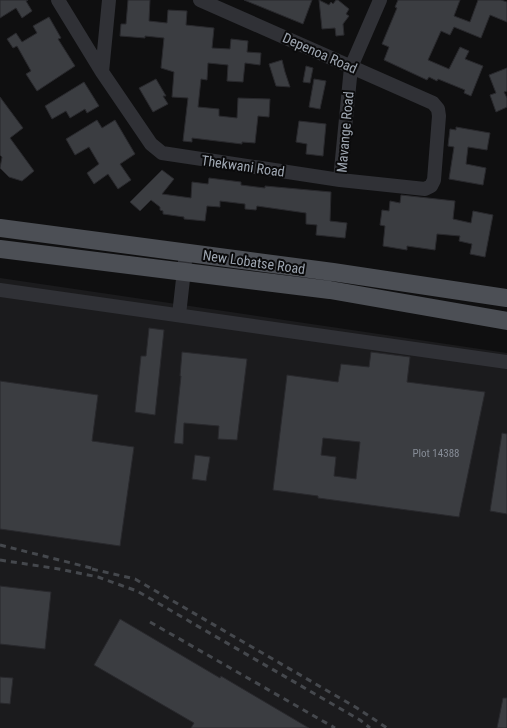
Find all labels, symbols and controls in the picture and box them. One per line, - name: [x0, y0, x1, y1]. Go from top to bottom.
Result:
- street label: Depenoa Road: [280, 29, 360, 77]
- street label: Mavange Road: [333, 91, 357, 173]
- street label: Thekwani Road: [200, 152, 286, 180]
- street label: New Lobatse Road: [202, 247, 306, 277]
- house number: Plot 14388: [412, 447, 460, 460]

